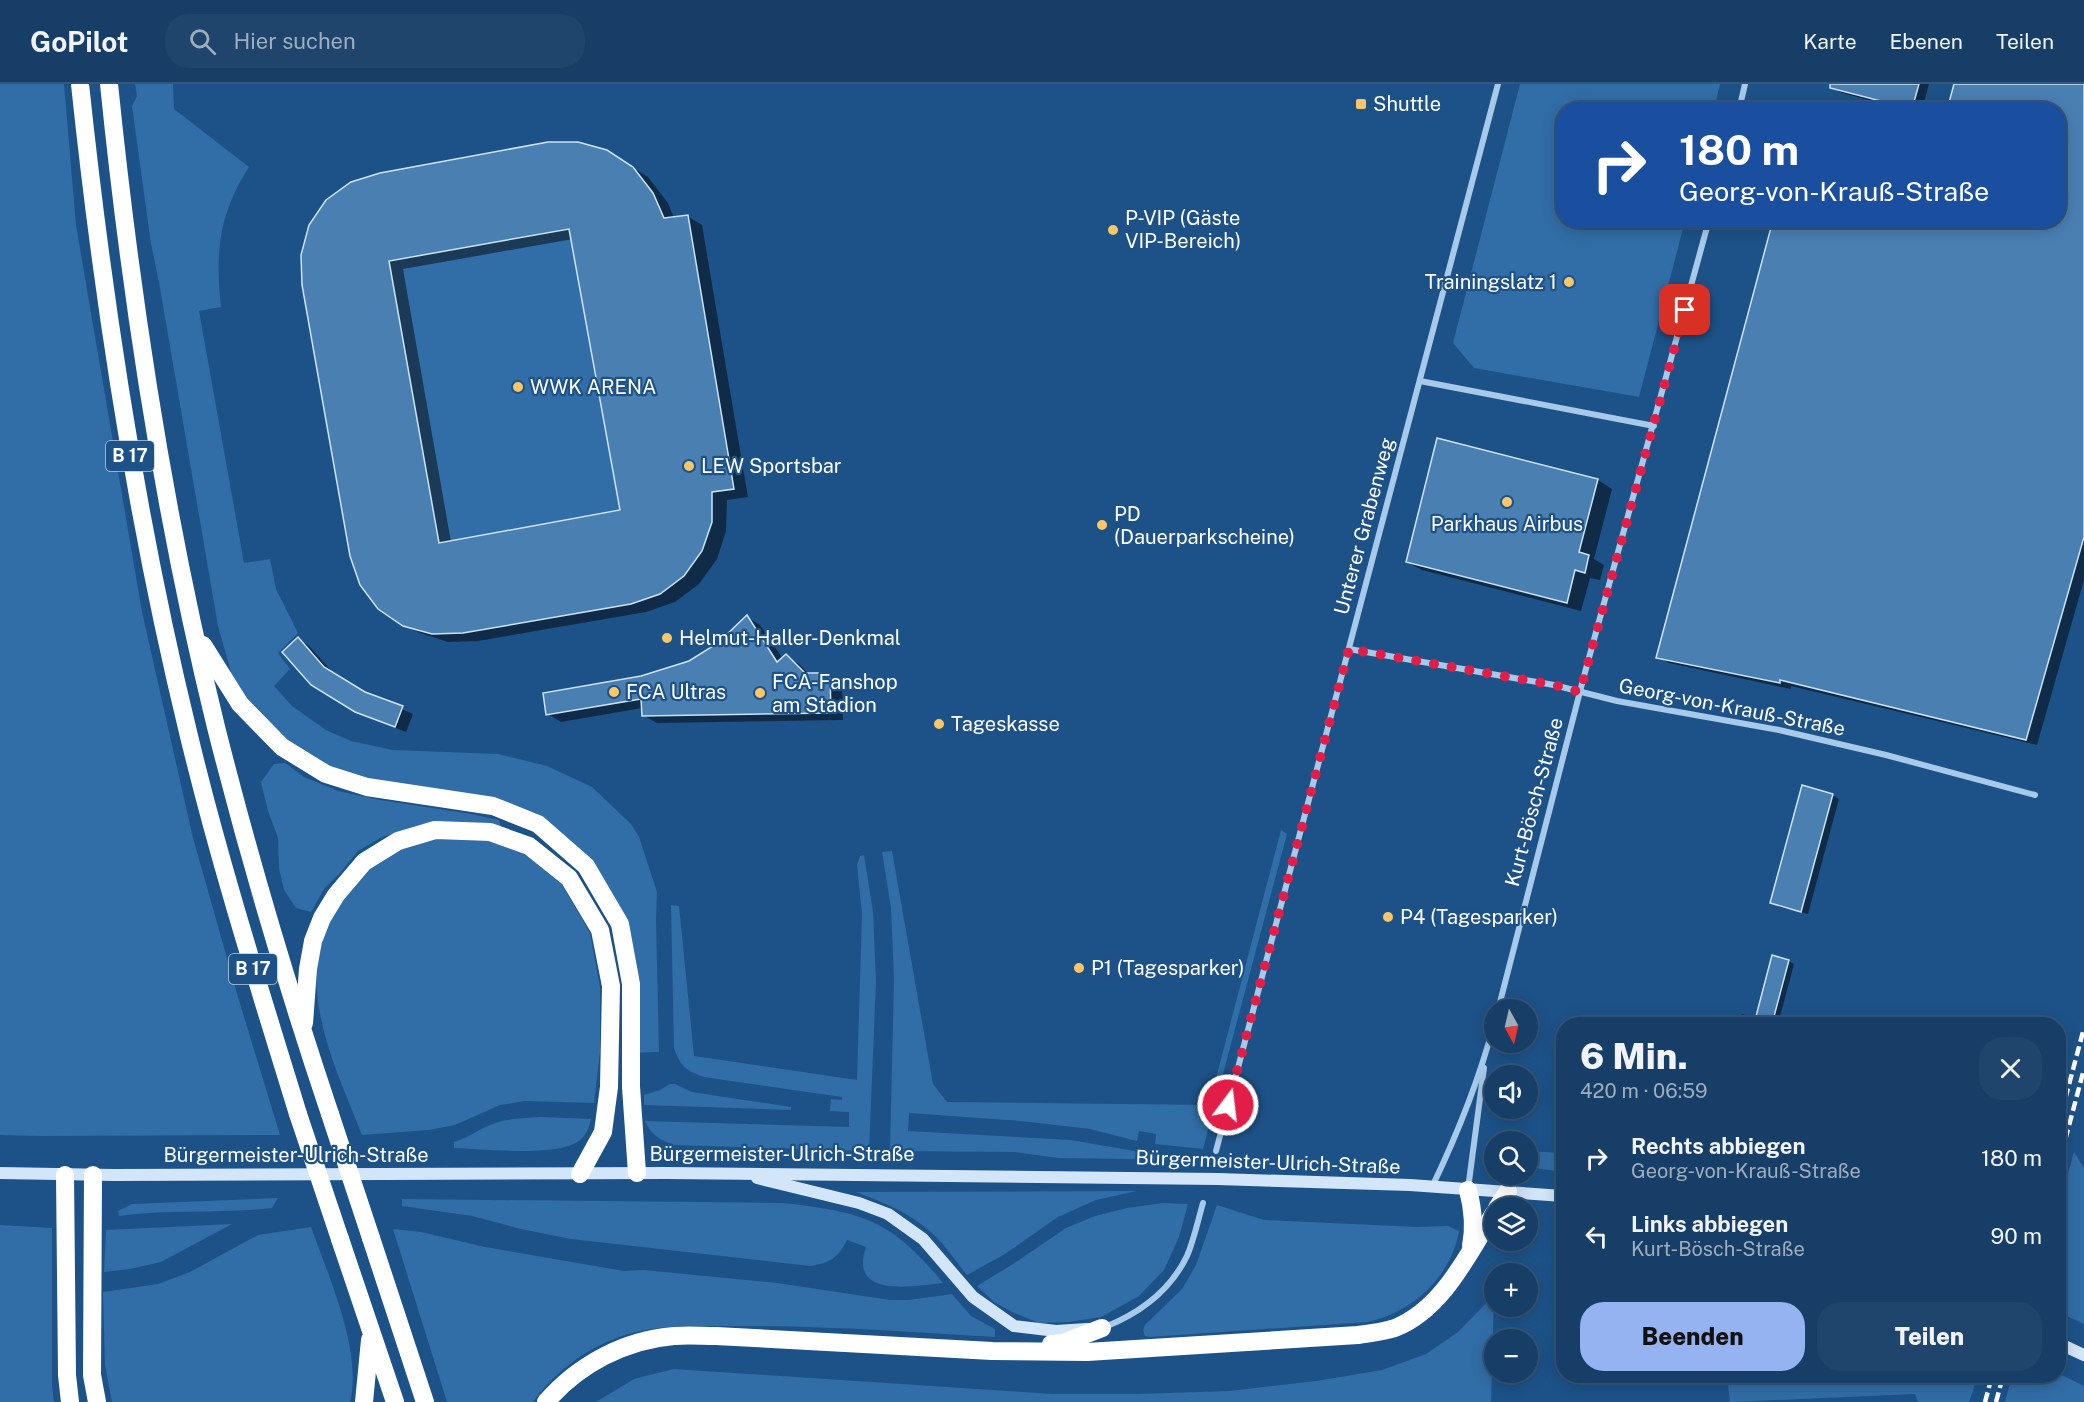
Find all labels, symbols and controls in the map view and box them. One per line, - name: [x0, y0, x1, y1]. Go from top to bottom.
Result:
- search box: [165, 14, 585, 68]
- text: GoPilot: [30, 25, 129, 58]
- icon: search: [186, 25, 219, 58]
- text: Hier suchen: [234, 28, 356, 54]
- text: Karte: [1803, 29, 1857, 54]
- text: Ebenen: [1890, 29, 1963, 54]
- text: Teilen: [1996, 29, 2054, 54]
- place label: Shuttle: [1373, 92, 1441, 116]
- marker: Shuttle: [1354, 97, 1368, 111]
- text: 180 m: [1679, 125, 1799, 174]
- icon: right: [1580, 126, 1658, 204]
- text: Georg-von-Krauß-Straße: [1679, 175, 1989, 207]
- place label: P-VIP (Gäste VIP-Bereich): [1125, 206, 1241, 253]
- marker: P-VIP (Gäste VIP-Bereich): [1106, 223, 1120, 237]
- place label: Trainingslatz 1: [1425, 270, 1557, 294]
- marker: Trainingslatz 1: [1562, 275, 1576, 289]
- pin: [1659, 284, 1710, 335]
- icon: arrive: [1668, 293, 1701, 326]
- place label: WWK ARENA: [530, 375, 656, 399]
- marker: WWK ARENA: [511, 380, 525, 394]
- street label: Unterer Grabenweg: [1329, 435, 1399, 617]
- road number: B 17: [106, 441, 154, 471]
- place label: LEW Sportsbar: [701, 454, 842, 478]
- marker: LEW Sportsbar: [682, 459, 696, 473]
- marker: Parkhaus Airbus: [1500, 495, 1514, 509]
- place label: PD (Dauerparkscheine): [1114, 502, 1295, 549]
- place label: Parkhaus Airbus: [1431, 512, 1583, 536]
- marker: PD (Dauerparkscheine): [1095, 518, 1109, 532]
- place label: Helmut-Haller-Denkmal: [679, 626, 901, 650]
- marker: Helmut-Haller-Denkmal: [660, 631, 674, 645]
- place label: FCA-Fanshop am Stadion: [772, 670, 898, 717]
- street label: Georg-von-Krauß-Straße: [1617, 673, 1847, 741]
- place label: FCA Ultras: [626, 680, 726, 704]
- marker: FCA Ultras: [607, 685, 621, 699]
- marker: FCA-Fanshop am Stadion: [753, 686, 767, 700]
- place label: Tageskasse: [951, 712, 1060, 736]
- street label: Kurt-Bösch-Straße: [1500, 715, 1568, 889]
- marker: Tageskasse: [932, 717, 946, 731]
- place label: P4 (Tagesparker): [1400, 905, 1558, 929]
- marker: P4 (Tagesparker): [1381, 910, 1395, 924]
- road number: B 17: [229, 954, 277, 984]
- place label: P1 (Tagesparker): [1091, 956, 1244, 980]
- marker: P1 (Tagesparker): [1072, 961, 1086, 975]
- north arrow: [1484, 999, 1538, 1053]
- map controls: [1484, 999, 1538, 1383]
- text: 6 Min.: [1580, 1035, 1688, 1077]
- button: close: [1979, 1037, 2042, 1100]
- button: sound: [1484, 1065, 1538, 1119]
- position arrow: [1196, 1073, 1260, 1137]
- text: 420 m · 06:59: [1580, 1079, 1707, 1103]
- button: search: [1484, 1131, 1538, 1185]
- text: Rechts abbiegen: [1631, 1133, 1806, 1159]
- street label: Bürgermeister-Ulrich-Straße: [649, 1142, 915, 1166]
- icon: right: [1580, 1142, 1613, 1175]
- street label: Bürgermeister-Ulrich-Straße: [163, 1143, 429, 1167]
- street label: Bürgermeister-Ulrich-Straße: [1135, 1145, 1401, 1179]
- text: 180 m: [1981, 1145, 2042, 1171]
- text: Georg-von-Krauß-Straße: [1631, 1159, 1861, 1183]
- button: layers: [1484, 1197, 1538, 1251]
- text: Links abbiegen: [1631, 1211, 1788, 1237]
- icon: left: [1580, 1220, 1613, 1253]
- text: 90 m: [1991, 1223, 2042, 1249]
- text: Kurt-Bösch-Straße: [1631, 1237, 1805, 1261]
- button: +: [1484, 1263, 1538, 1317]
- button: Beenden: [1580, 1302, 1805, 1371]
- button: Teilen: [1817, 1302, 2042, 1371]
- button: −: [1484, 1329, 1538, 1383]

